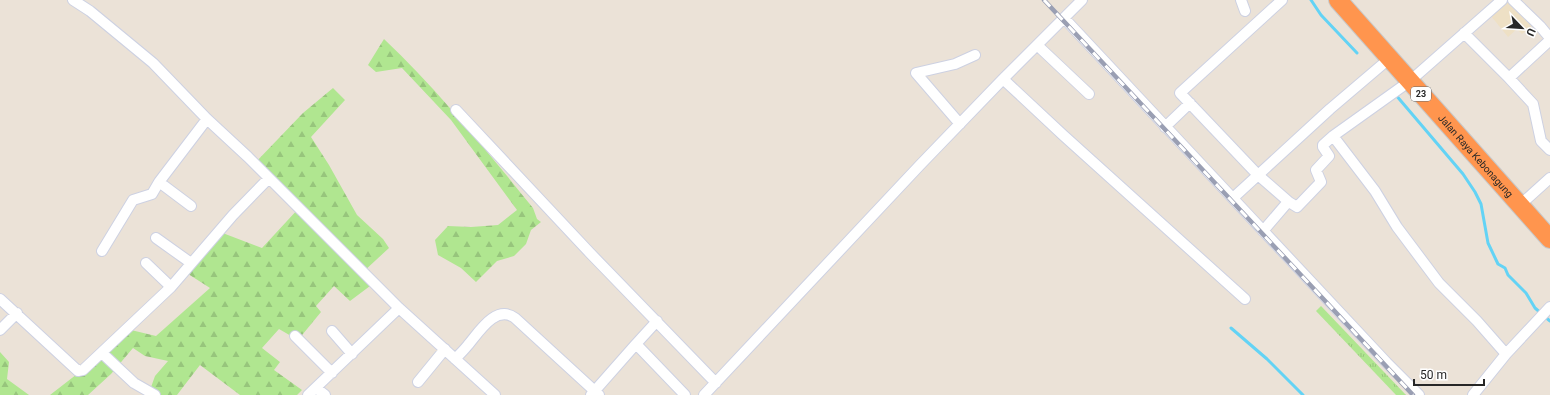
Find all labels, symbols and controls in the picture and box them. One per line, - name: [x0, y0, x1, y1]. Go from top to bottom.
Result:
- north arrow: [1502, 8, 1542, 48]
- text: U: [1523, 26, 1538, 38]
- road number: 23: [1411, 87, 1431, 101]
- street label: Jalan Raya Kebonagung: [1436, 112, 1516, 199]
- scale bar: [1414, 361, 1484, 387]
- text: 50 m: [1420, 368, 1447, 382]

